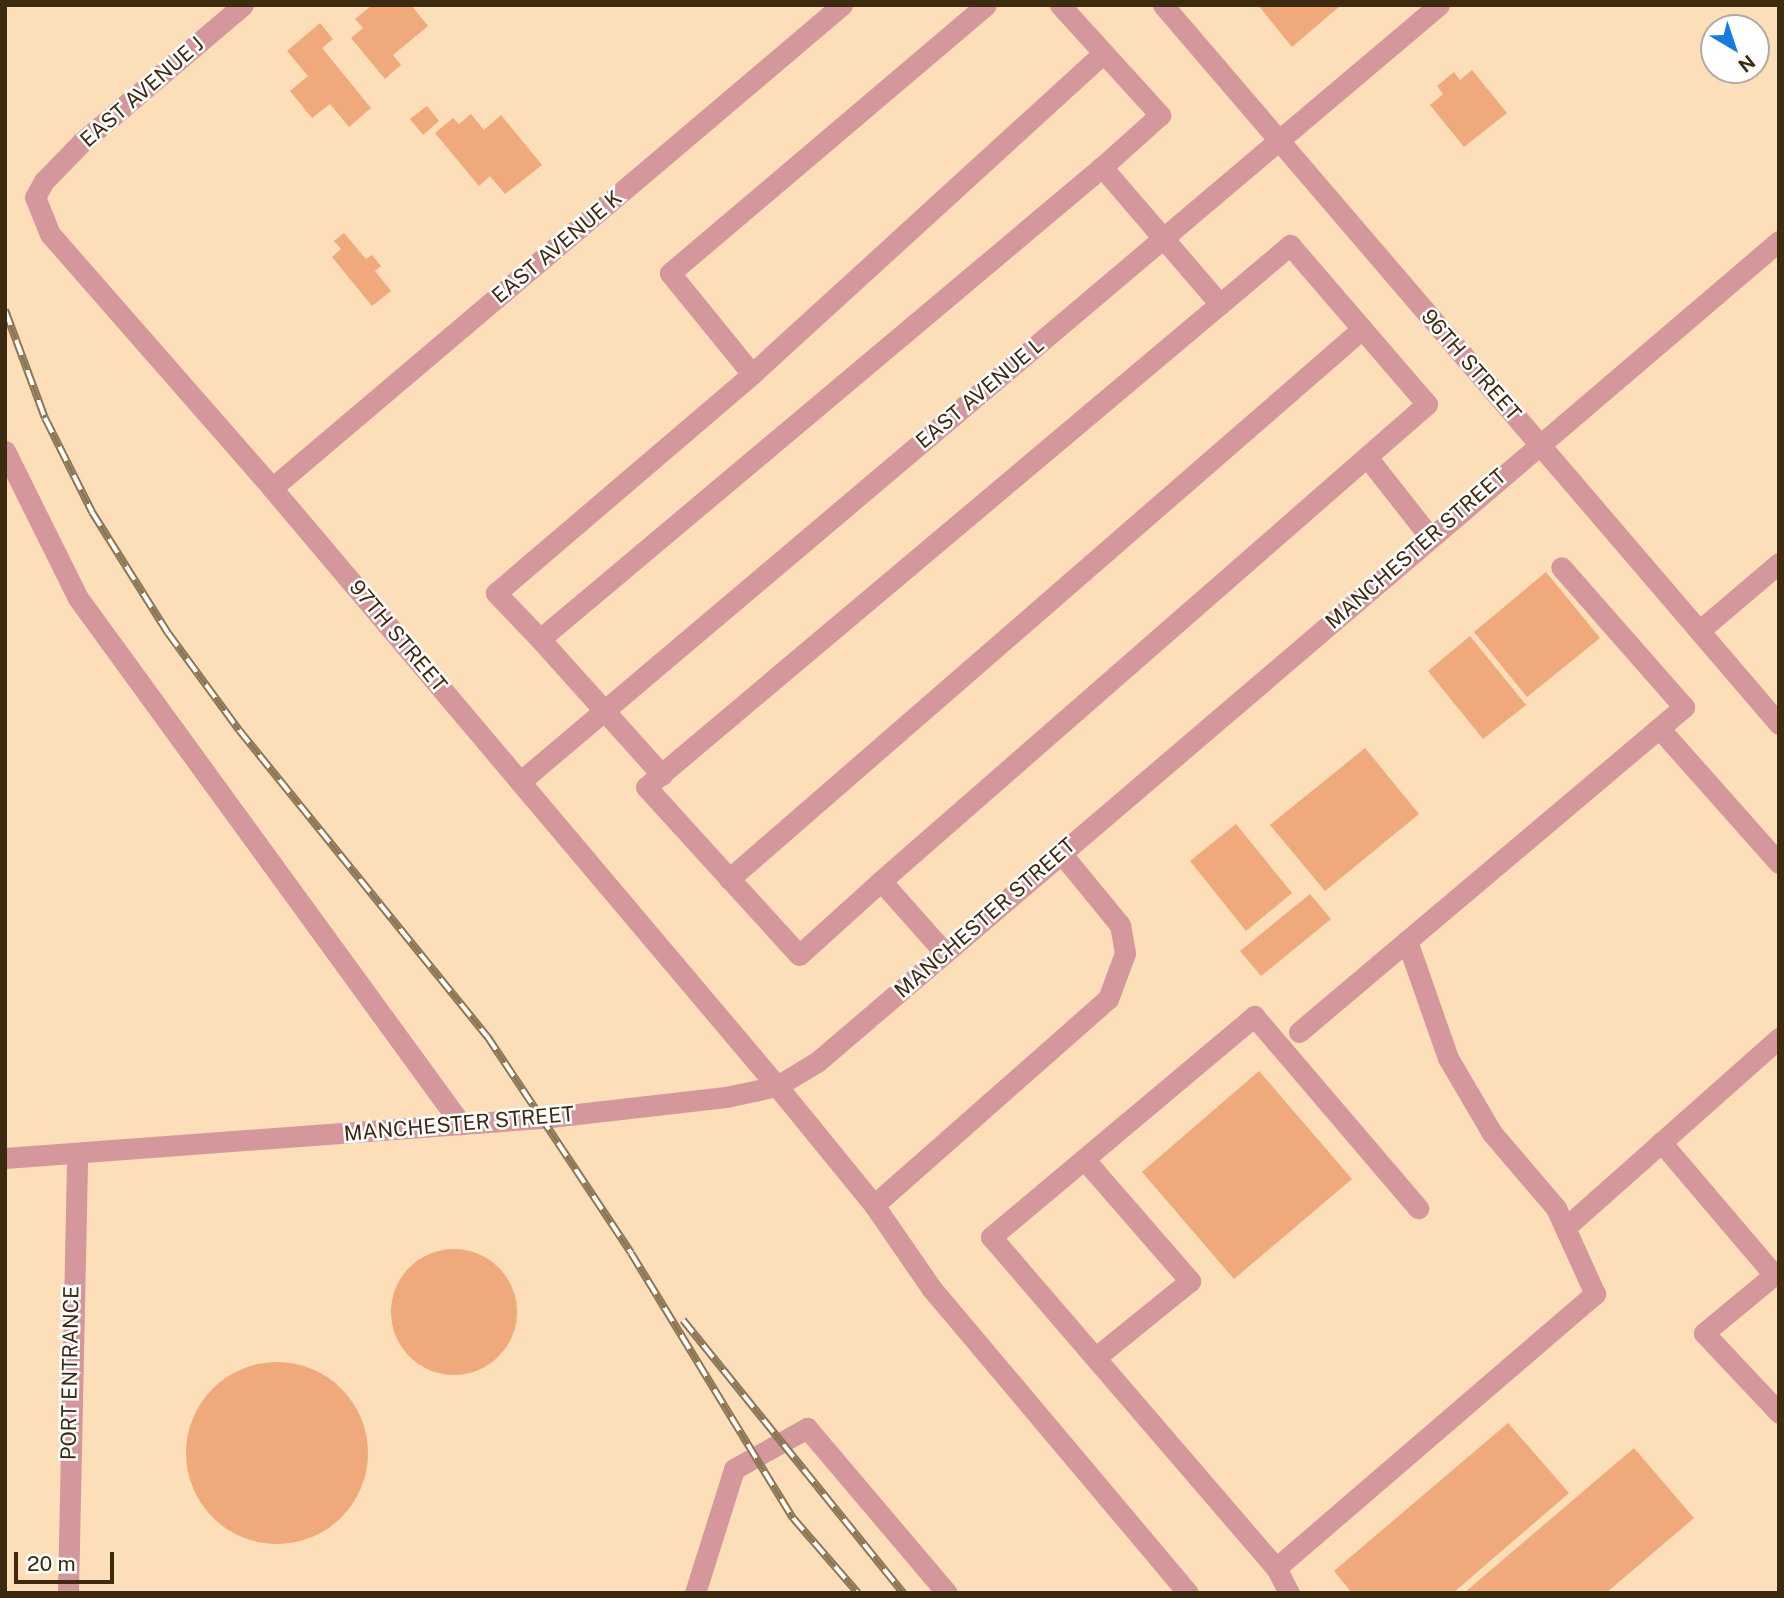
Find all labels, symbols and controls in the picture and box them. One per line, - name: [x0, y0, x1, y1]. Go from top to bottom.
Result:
- north arrow: [1700, 14, 1770, 84]
- street label: EAST AVENUE J: [75, 32, 209, 152]
- text: N: [1734, 51, 1760, 77]
- street label: EAST AVENUE K: [487, 185, 627, 309]
- street label: 96TH STREET: [1416, 304, 1526, 426]
- street label: EAST AVENUE L: [911, 332, 1049, 454]
- street label: MANCHESTER STREET: [1321, 464, 1511, 634]
- street label: 97TH STREET: [344, 575, 452, 697]
- street label: MANCHESTER STREET: [890, 833, 1080, 1003]
- street label: MANCHESTER STREET: [343, 1101, 575, 1147]
- street label: PORT ENTRANCE: [56, 1286, 84, 1460]
- scale bar: [18, 1538, 117, 1582]
- text: 20 m: [27, 1551, 76, 1576]

